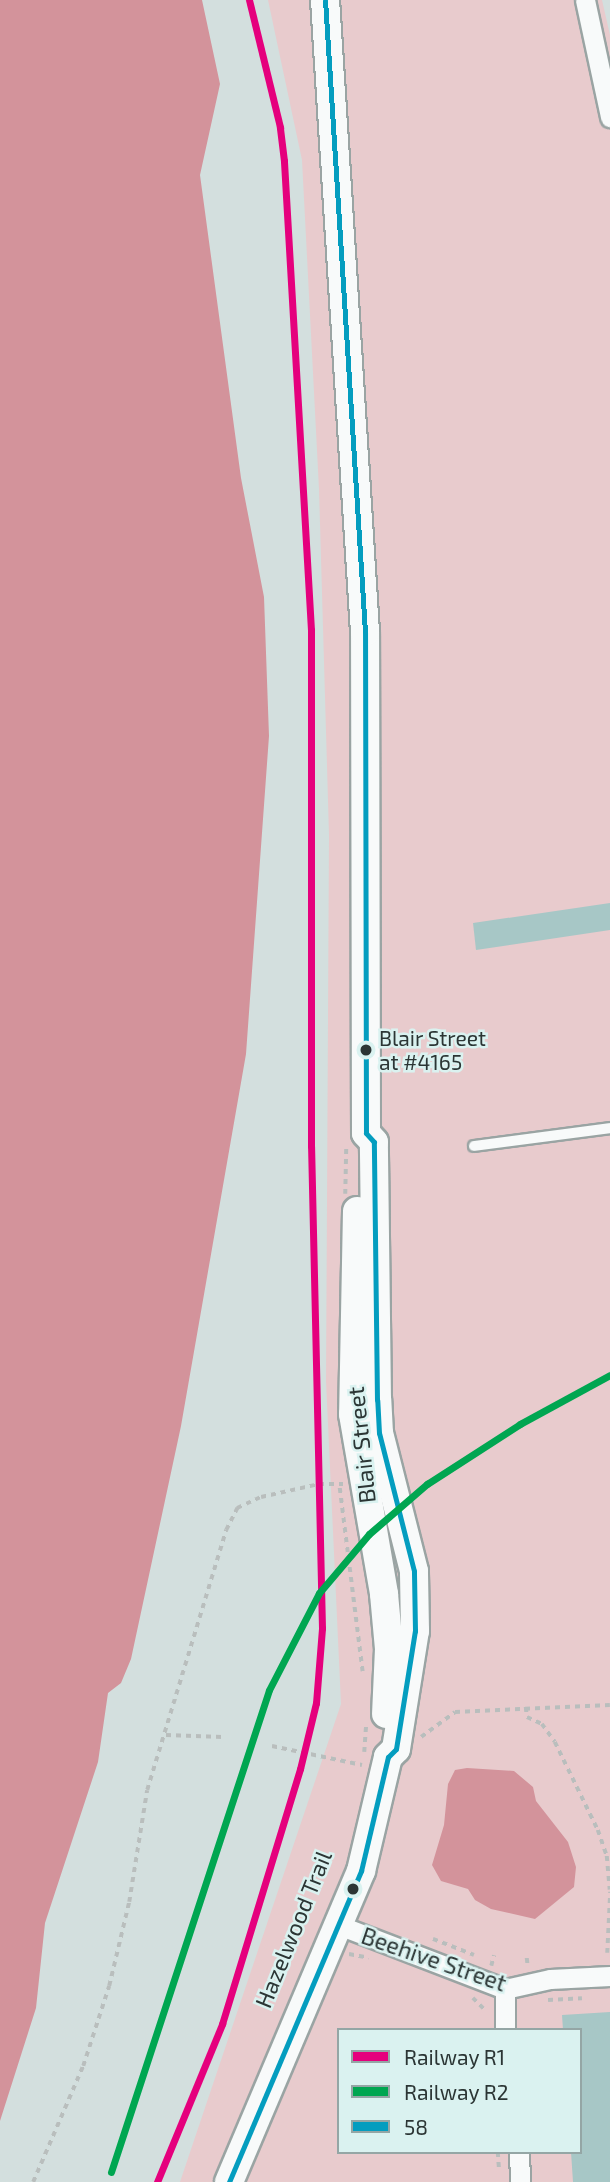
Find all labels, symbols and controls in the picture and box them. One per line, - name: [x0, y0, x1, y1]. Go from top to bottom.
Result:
- place label: Blair Street at #4165: [379, 1025, 486, 1075]
- marker: Blair Street at #4165: [359, 1043, 373, 1057]
- street label: Blair Street: [341, 1385, 381, 1505]
- street label: Hazelwood Trail: [249, 1846, 337, 2012]
- unlabelled marker: [346, 1882, 360, 1896]
- street label: Beehive Street: [358, 1921, 510, 1997]
- legend: [337, 2028, 582, 2154]
- text: Railway R1: [404, 2044, 505, 2069]
- text: Railway R2: [404, 2079, 509, 2104]
- text: 58: [404, 2114, 428, 2139]

